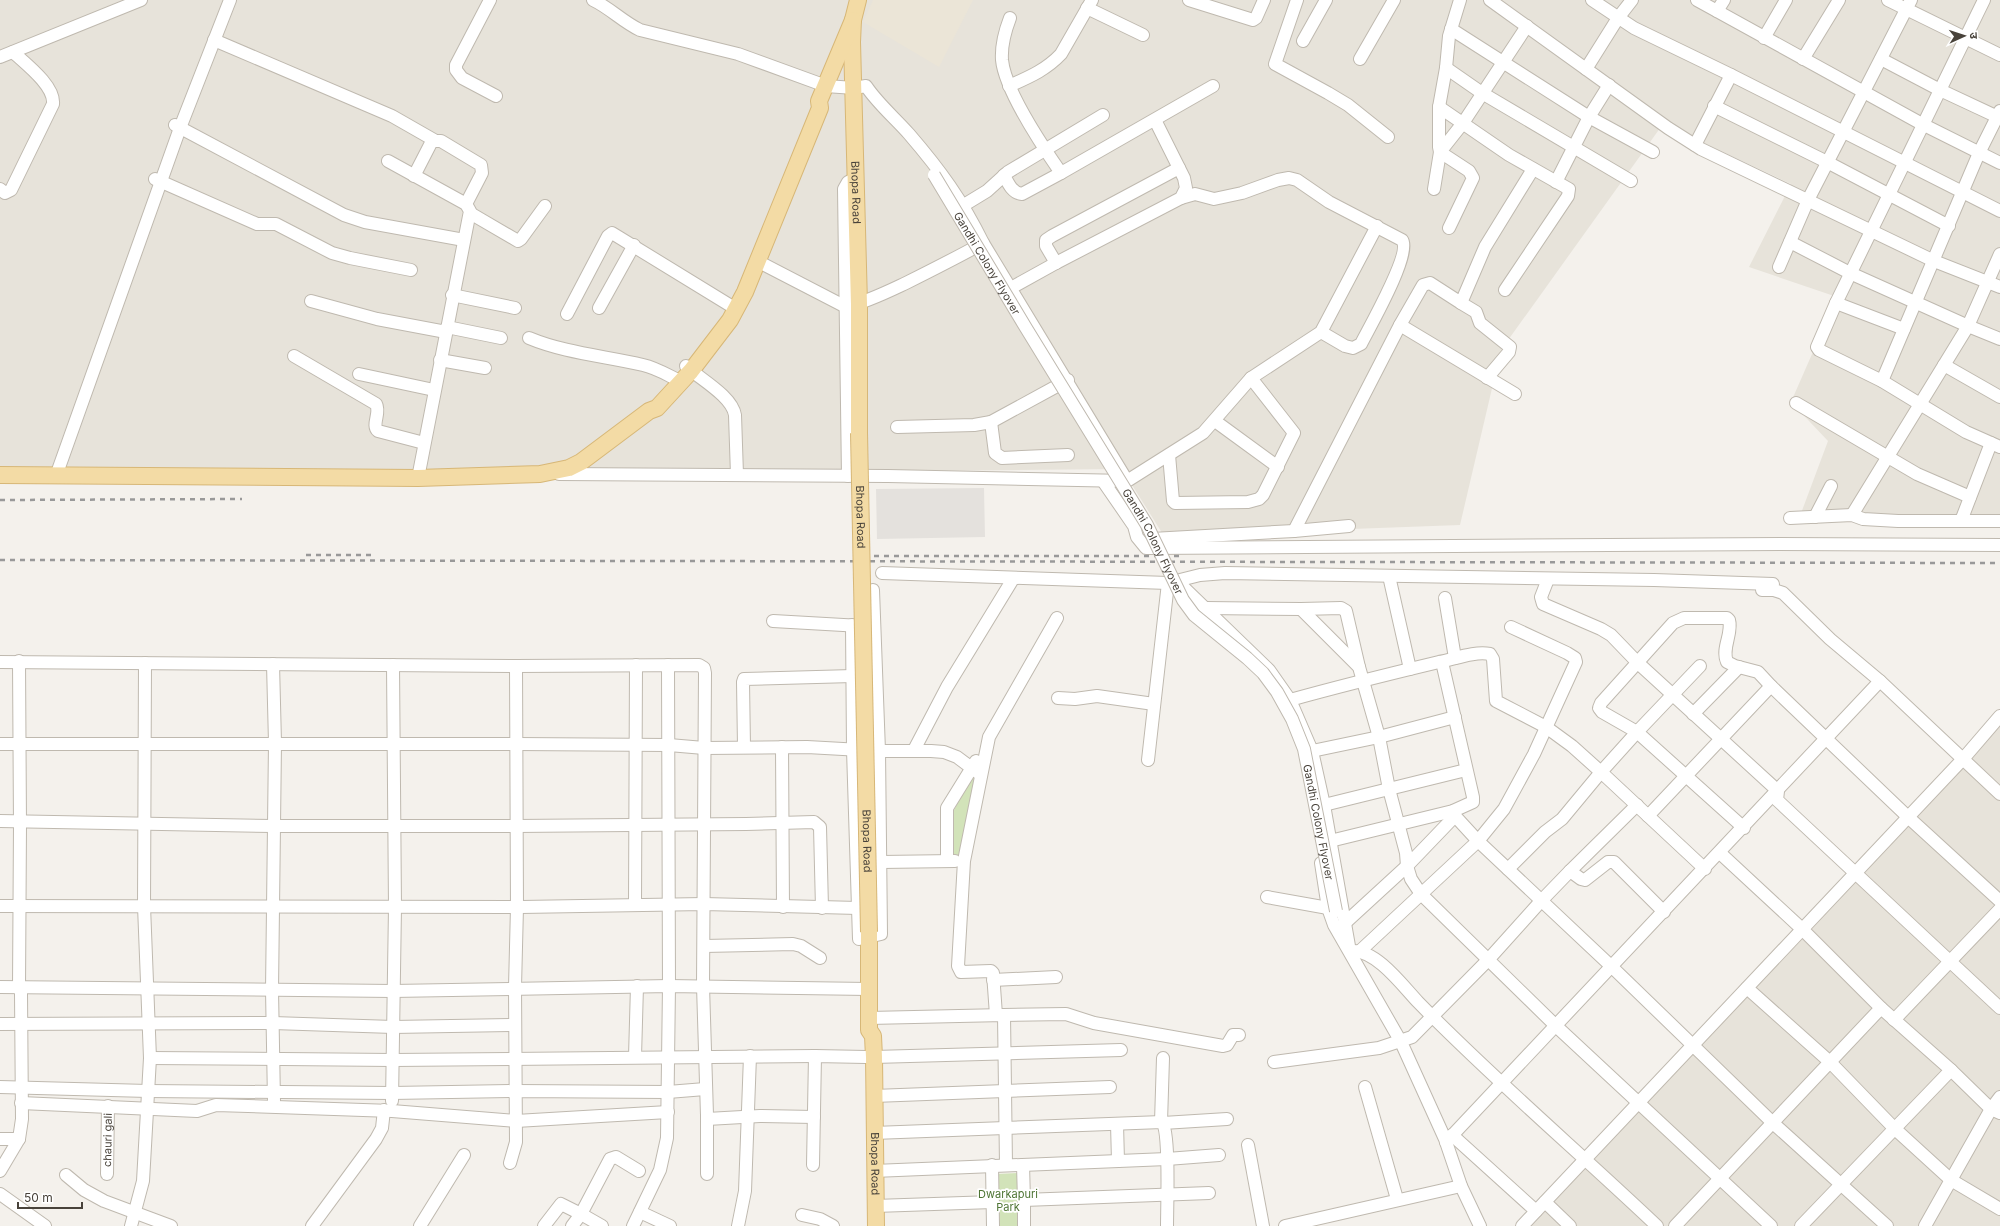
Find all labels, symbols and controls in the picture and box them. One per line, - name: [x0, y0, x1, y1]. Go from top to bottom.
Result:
- north arrow: [1944, 16, 1984, 56]
- text: उ: [1967, 32, 1981, 40]
- street label: Bhopa Road: [848, 161, 864, 224]
- street label: Gandhi Colony Flyover: [951, 209, 1023, 317]
- street label: Bhopa Road: [853, 485, 868, 549]
- street label: Gandhi Colony Flyover: [1119, 486, 1186, 597]
- street label: Gandhi Colony Flyover: [1300, 763, 1337, 881]
- street label: Bhopa Road: [860, 809, 875, 873]
- street label: chauri gali: [100, 1113, 115, 1167]
- street label: Bhopa Road: [868, 1132, 883, 1195]
- scale bar: [18, 1184, 82, 1210]
- park label: Dwarkapuri Park: [978, 1187, 1038, 1214]
- text: 50 m: [24, 1190, 53, 1205]

